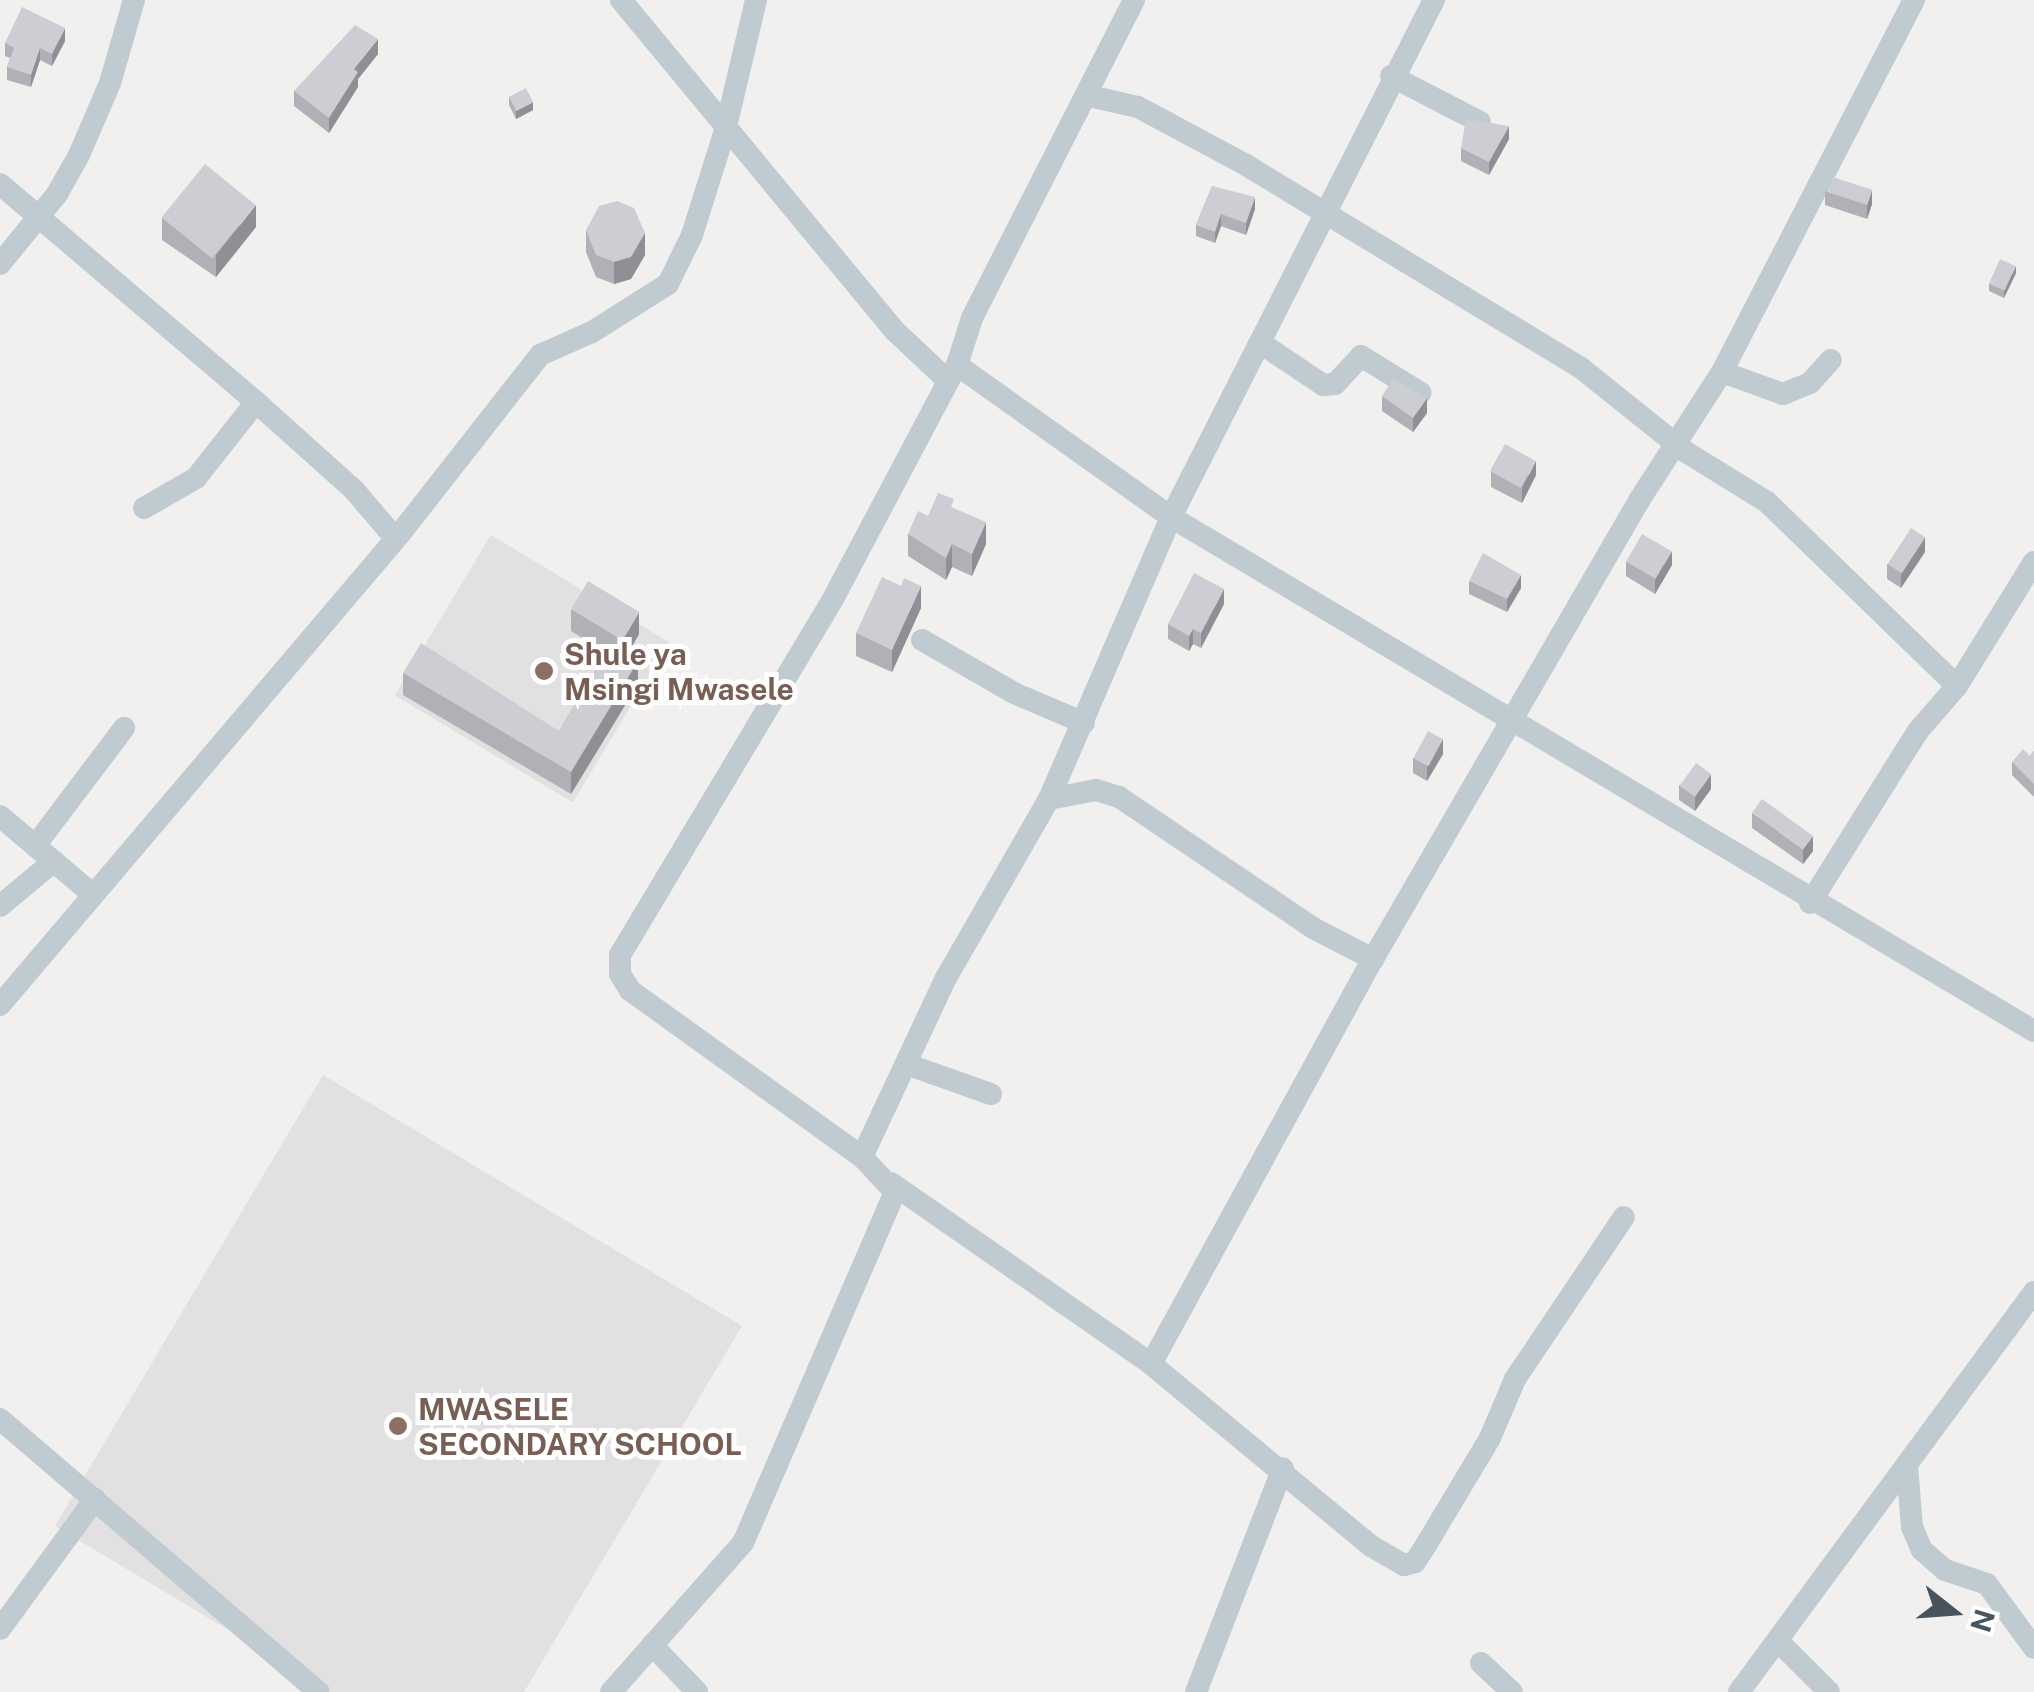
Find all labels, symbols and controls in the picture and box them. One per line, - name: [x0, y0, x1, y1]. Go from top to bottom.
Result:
- place label: Shule ya Msingi Mwasele: [564, 636, 794, 706]
- marker: Shule ya Msingi Mwasele: [533, 660, 555, 682]
- place label: MWASELE SECONDARY SCHOOL: [418, 1391, 743, 1462]
- marker: MWASELE SECONDARY SCHOOL: [387, 1415, 409, 1437]
- north arrow: [1904, 1562, 2004, 1662]
- text: N: [1964, 1606, 2002, 1636]

